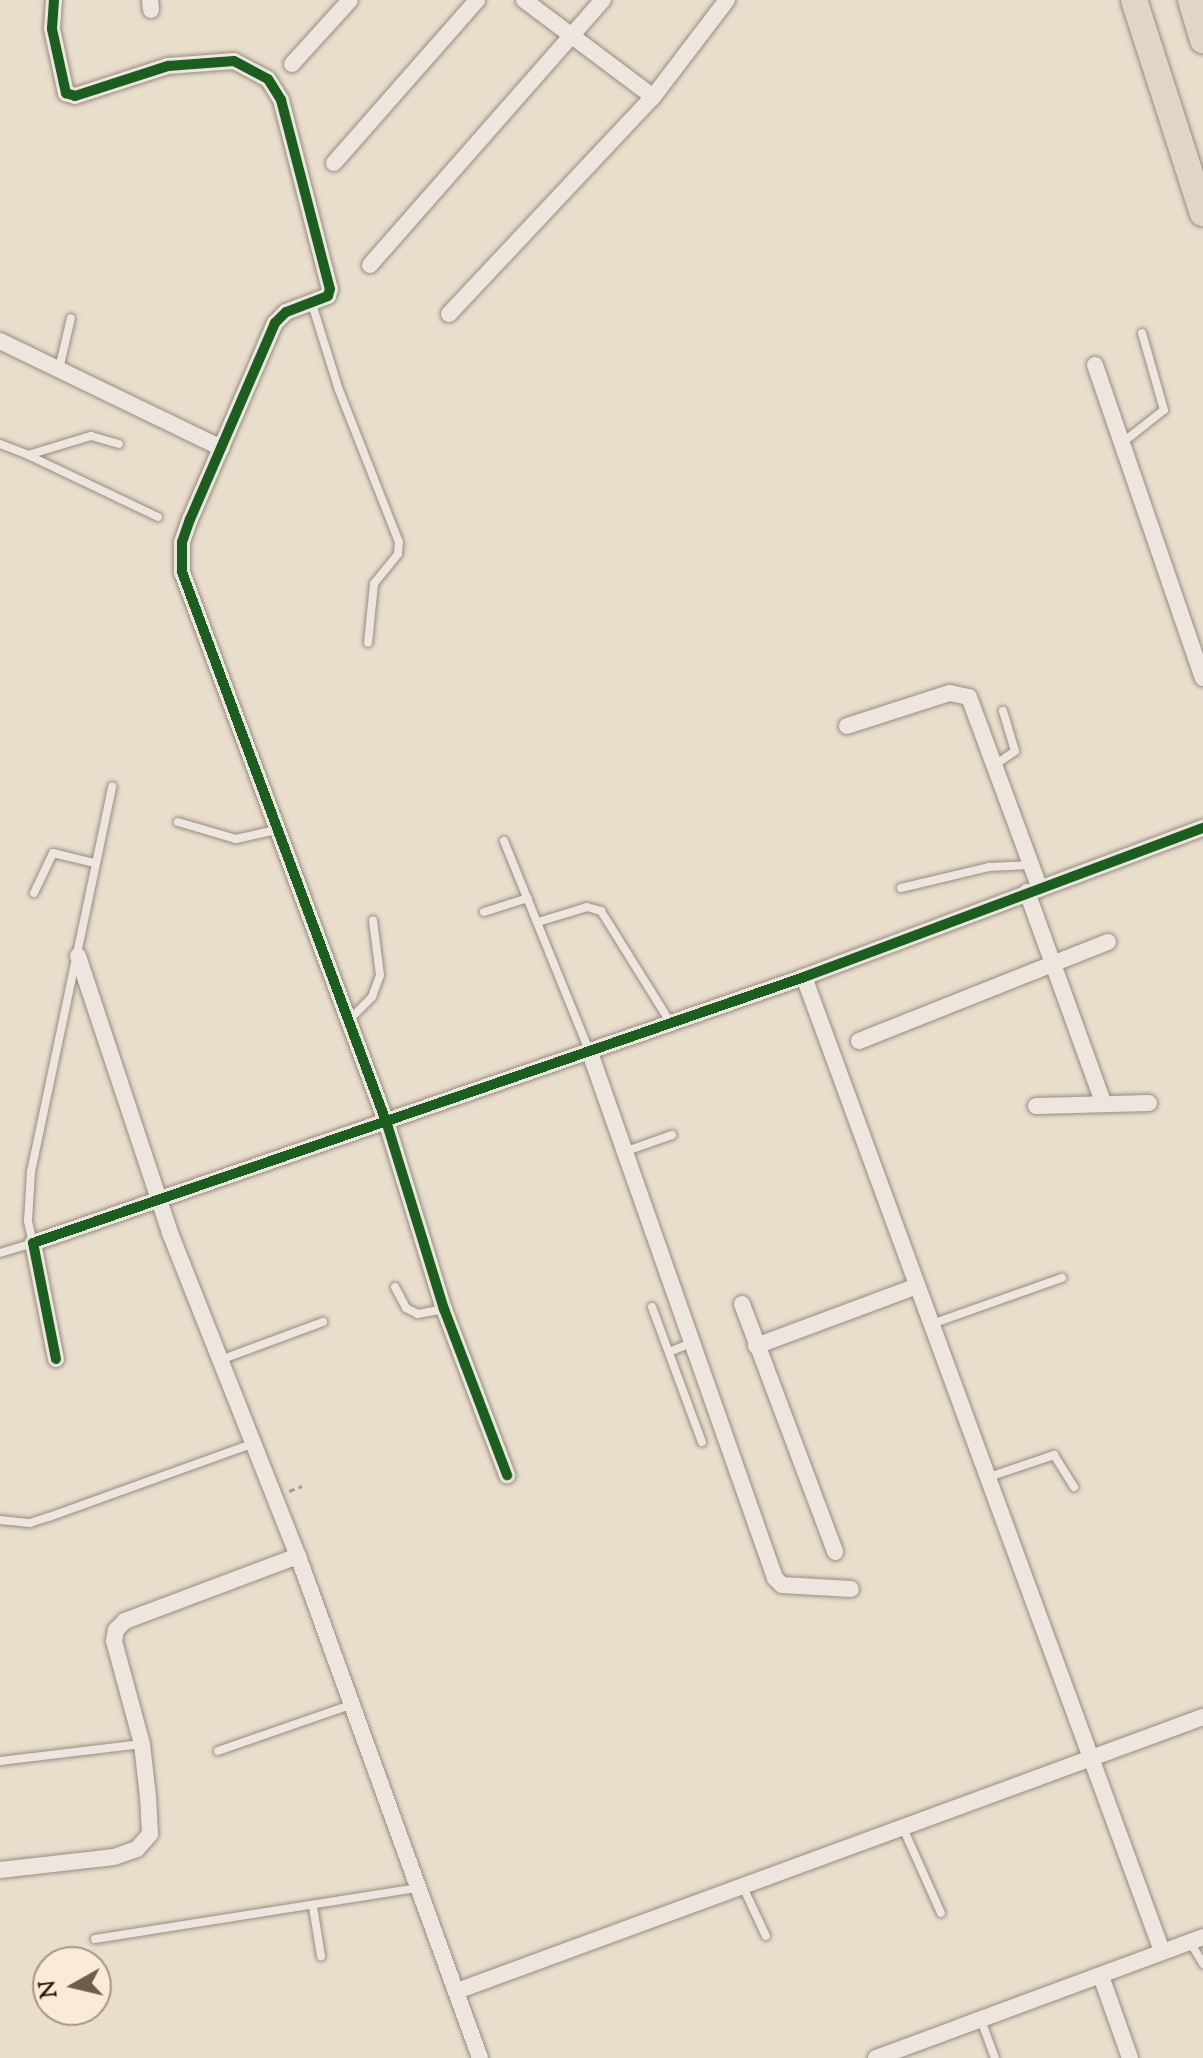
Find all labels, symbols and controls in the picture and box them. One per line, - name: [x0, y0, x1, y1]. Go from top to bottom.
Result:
- north arrow: [32, 1946, 112, 2026]
- text: N: [33, 1978, 67, 2000]

